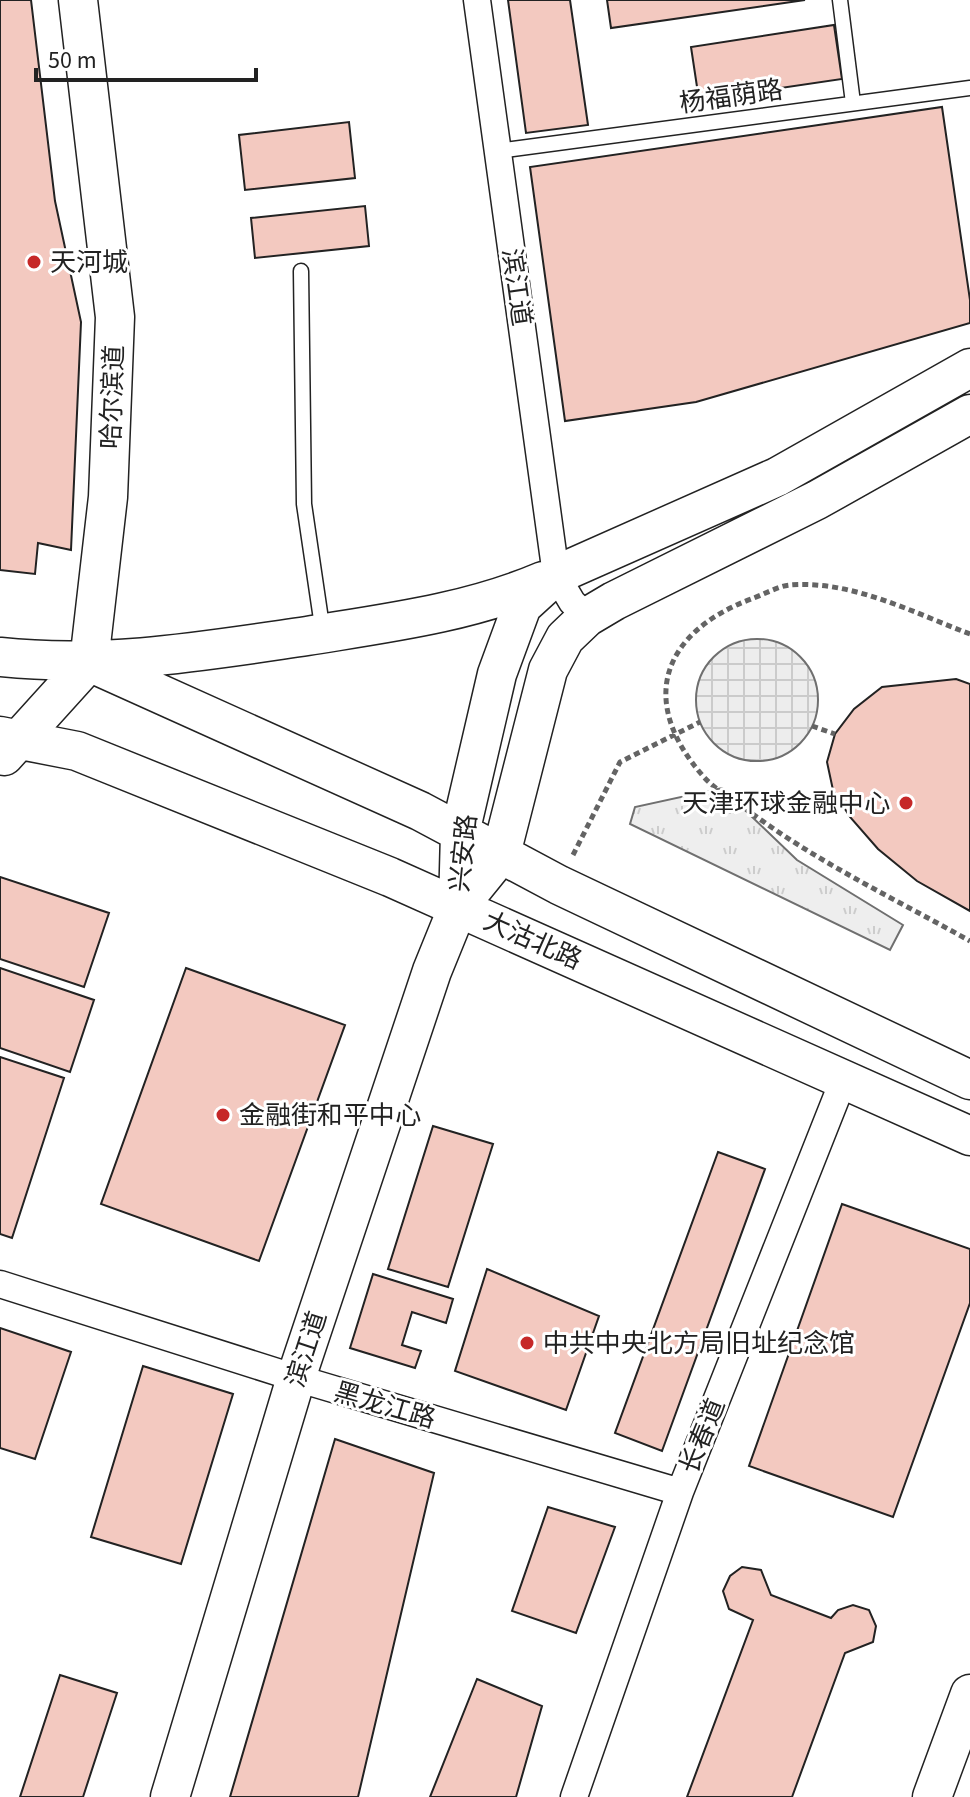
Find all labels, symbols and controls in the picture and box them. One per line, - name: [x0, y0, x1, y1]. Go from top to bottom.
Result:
- scale bar: [36, 32, 256, 82]
- text: 50 m: [48, 43, 97, 78]
- street label: 杨福荫路: [677, 71, 785, 122]
- place label: 天河城: [50, 244, 128, 281]
- street label: 滨江道: [493, 246, 540, 328]
- marker: 天河城: [25, 253, 43, 271]
- street label: 哈尔滨道: [92, 344, 133, 450]
- place label: 天津环球金融中心: [682, 785, 890, 822]
- marker: 天津环球金融中心: [897, 794, 915, 812]
- street label: 兴安路: [441, 812, 486, 894]
- street label: 大沽北路: [478, 902, 588, 979]
- place label: 金融街和平中心: [239, 1097, 421, 1134]
- marker: 金融街和平中心: [214, 1106, 232, 1124]
- street label: 滨江道: [277, 1306, 336, 1392]
- place label: 中共中央北方局旧址纪念馆: [543, 1325, 855, 1362]
- marker: 中共中央北方局旧址纪念馆: [518, 1334, 536, 1352]
- street label: 黑龙江路: [330, 1373, 440, 1438]
- street label: 长春道: [671, 1393, 734, 1479]

